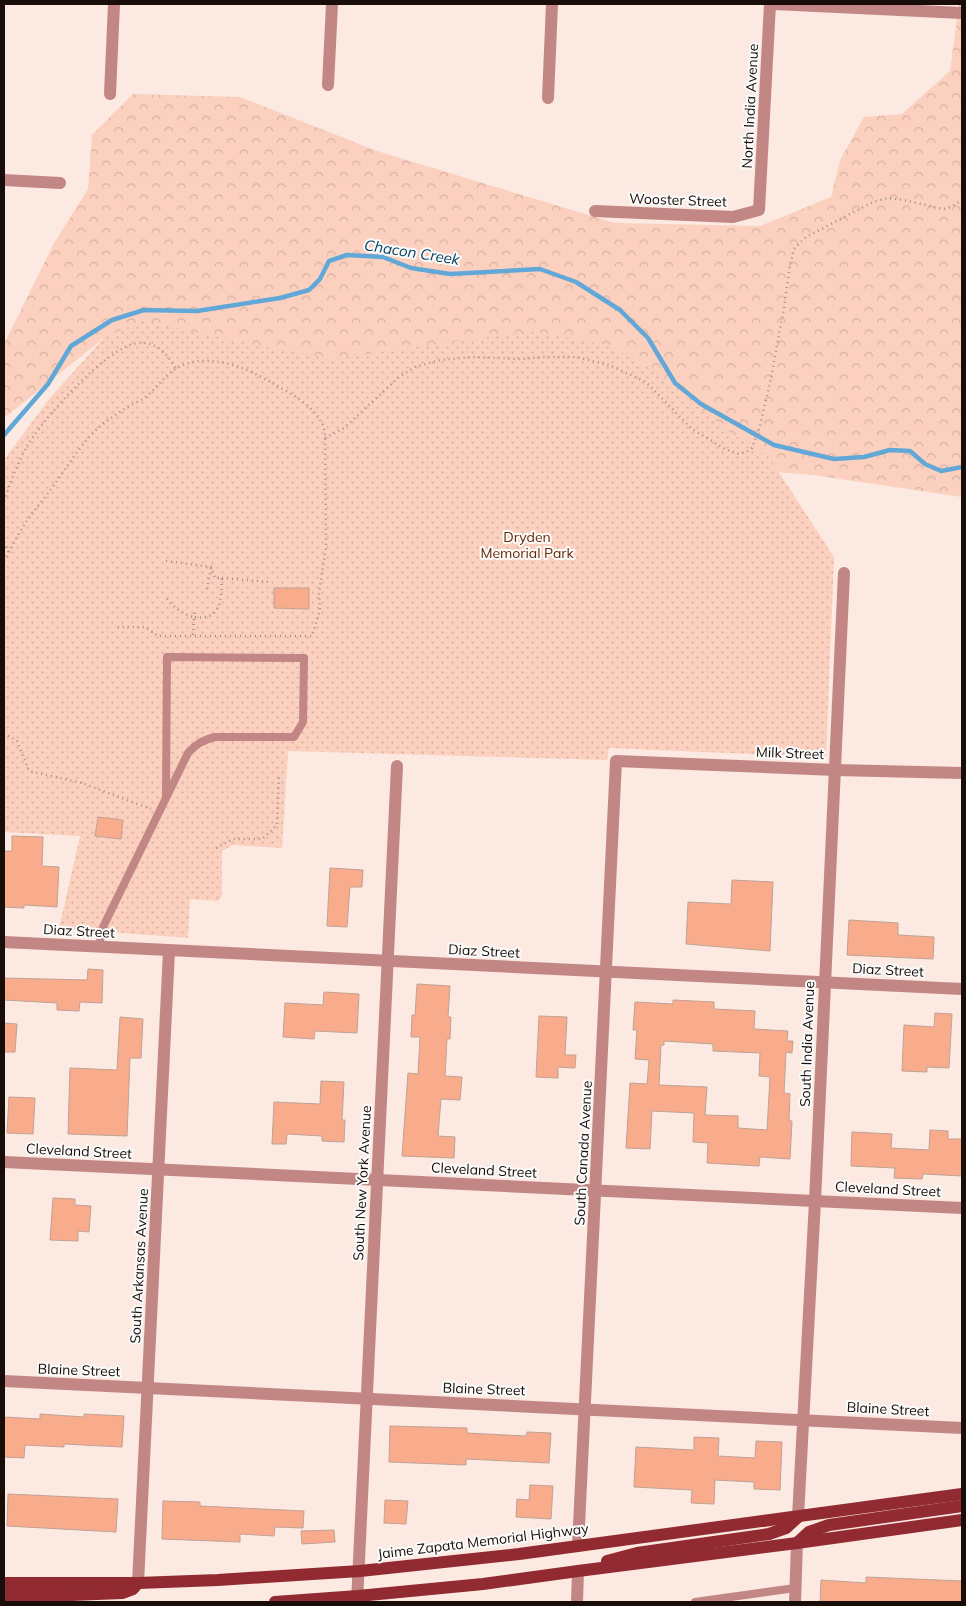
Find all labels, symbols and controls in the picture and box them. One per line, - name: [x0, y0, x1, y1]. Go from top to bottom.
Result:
- street label: North India Avenue: [738, 43, 762, 169]
- street label: Wooster Street: [629, 189, 727, 211]
- water label: Chacon Creek: [363, 235, 462, 269]
- park label: Dryden Memorial Park: [480, 528, 574, 562]
- street label: Milk Street: [756, 743, 825, 763]
- street label: Diaz Street: [43, 920, 115, 942]
- street label: Diaz Street: [448, 940, 520, 962]
- street label: Diaz Street: [852, 959, 924, 981]
- street label: South India Avenue: [796, 981, 818, 1107]
- street label: South Canada Avenue: [570, 1080, 596, 1226]
- street label: South New York Avenue: [349, 1105, 375, 1261]
- street label: Cleveland Street: [26, 1139, 133, 1163]
- street label: Cleveland Street: [431, 1158, 538, 1182]
- street label: Cleveland Street: [835, 1177, 942, 1201]
- street label: South Arkansas Avenue: [126, 1188, 152, 1344]
- street label: Blaine Street: [37, 1360, 121, 1380]
- street label: Blaine Street: [442, 1379, 526, 1399]
- street label: Blaine Street: [846, 1398, 930, 1420]
- street label: Jaime Zapata Memorial Highway: [376, 1519, 590, 1563]

